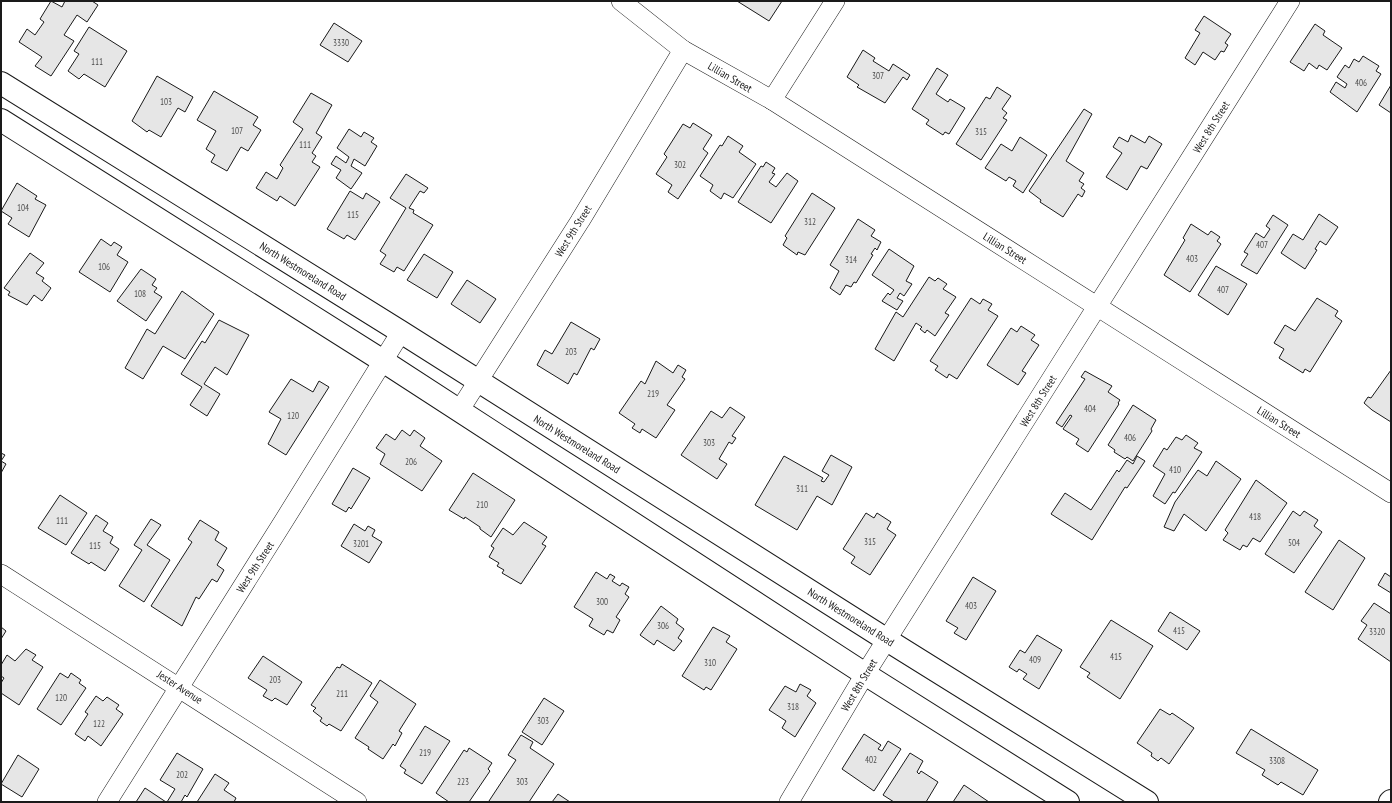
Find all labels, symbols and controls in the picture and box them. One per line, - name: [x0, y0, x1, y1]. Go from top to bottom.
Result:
- house number: 3330: [333, 37, 349, 48]
- house number: 111: [91, 56, 103, 67]
- street label: Lillian Street: [705, 59, 755, 95]
- house number: 307: [872, 70, 884, 81]
- house number: 406: [1355, 77, 1367, 88]
- house number: 103: [160, 96, 172, 107]
- street label: West 8th Street: [1190, 98, 1232, 156]
- house number: 107: [231, 125, 243, 136]
- house number: 315: [975, 126, 987, 137]
- house number: 111: [299, 139, 311, 150]
- house number: 302: [674, 159, 686, 170]
- house number: 104: [17, 202, 29, 213]
- street label: West 9th Street: [552, 202, 594, 260]
- house number: 115: [347, 209, 359, 220]
- house number: 312: [804, 216, 816, 227]
- street label: Lillian Street: [981, 229, 1029, 267]
- street label: North Westmoreland Road: [257, 239, 349, 303]
- house number: 407: [1256, 239, 1268, 250]
- house number: 403: [1186, 253, 1198, 264]
- house number: 314: [845, 254, 857, 265]
- house number: 106: [98, 261, 110, 272]
- house number: 407: [1217, 284, 1229, 295]
- house number: 108: [134, 288, 146, 299]
- house number: 203: [565, 346, 577, 357]
- street label: West 8th Street: [1017, 372, 1059, 430]
- house number: 219: [647, 388, 659, 399]
- house number: 404: [1084, 403, 1096, 414]
- street label: Lillian Street: [1255, 403, 1303, 441]
- house number: 120: [287, 410, 299, 421]
- street label: North Westmoreland Road: [531, 412, 623, 476]
- house number: 406: [1124, 432, 1136, 443]
- house number: 303: [703, 437, 715, 448]
- house number: 206: [405, 456, 417, 467]
- house number: 410: [1169, 464, 1181, 475]
- house number: 311: [796, 483, 808, 494]
- house number: 210: [476, 499, 488, 510]
- house number: 418: [1249, 511, 1261, 522]
- house number: 111: [56, 515, 68, 526]
- house number: 315: [864, 536, 876, 547]
- house number: 504: [1288, 537, 1300, 548]
- house number: 3201: [353, 538, 369, 549]
- street label: West 9th Street: [233, 539, 277, 595]
- house number: 115: [89, 540, 101, 551]
- street label: North Westmoreland Road: [805, 585, 897, 649]
- house number: 300: [596, 596, 608, 607]
- house number: 403: [965, 600, 977, 611]
- house number: 306: [657, 620, 669, 631]
- house number: 415: [1173, 625, 1185, 636]
- house number: 3320: [1369, 626, 1385, 637]
- house number: 415: [1110, 651, 1122, 662]
- house number: 409: [1029, 654, 1041, 665]
- street label: West 8th Street: [838, 656, 880, 714]
- house number: 310: [704, 657, 716, 668]
- street label: Jester Avenue: [154, 667, 206, 707]
- house number: 203: [269, 674, 281, 685]
- house number: 211: [336, 688, 348, 699]
- house number: 120: [55, 692, 67, 703]
- house number: 318: [787, 701, 799, 712]
- house number: 303: [537, 715, 549, 726]
- house number: 122: [93, 718, 105, 729]
- house number: 219: [419, 747, 431, 758]
- house number: 402: [865, 754, 877, 765]
- house number: 3308: [1269, 755, 1285, 766]
- house number: 202: [176, 769, 188, 780]
- house number: 223: [457, 776, 469, 787]
- house number: 303: [516, 776, 528, 787]

